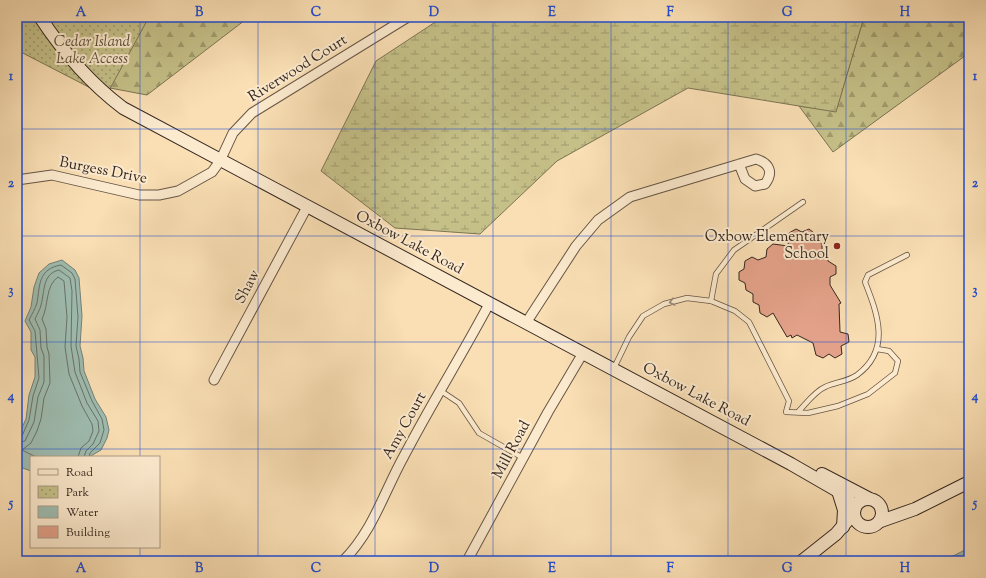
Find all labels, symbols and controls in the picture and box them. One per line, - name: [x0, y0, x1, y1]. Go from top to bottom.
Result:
- text: A: [76, 4, 87, 22]
- text: B: [195, 4, 204, 22]
- text: C: [311, 4, 321, 22]
- text: D: [429, 4, 439, 22]
- text: E: [548, 4, 556, 22]
- text: F: [666, 4, 674, 22]
- text: G: [782, 4, 793, 22]
- text: H: [900, 4, 911, 22]
- street label: Riverwood Court: [244, 30, 352, 108]
- park label: Cedar Island Lake Access: [54, 32, 131, 70]
- text: 1: [9, 68, 14, 86]
- text: 1: [973, 68, 978, 86]
- street label: Burgess Drive: [57, 152, 149, 190]
- text: 2: [8, 175, 15, 193]
- text: 2: [972, 175, 979, 193]
- street label: Oxbow Lake Road: [352, 206, 467, 280]
- place label: Oxbow Elementary School: [705, 227, 830, 265]
- marker: Oxbow Elementary School: [832, 241, 842, 251]
- street label: Shaw: [230, 266, 266, 308]
- text: 3: [8, 282, 14, 300]
- text: 3: [972, 282, 978, 300]
- one-way arrow: [669, 297, 676, 305]
- street label: Oxbow Lake Road: [639, 358, 754, 432]
- text: 4: [7, 388, 15, 406]
- text: 4: [971, 388, 979, 406]
- street label: Amy Court: [378, 389, 432, 463]
- street label: Mill Road: [488, 417, 536, 483]
- legend: [30, 456, 160, 548]
- text: Road: [66, 464, 93, 482]
- text: Park: [66, 484, 89, 502]
- text: 5: [8, 495, 14, 513]
- text: 5: [972, 495, 978, 513]
- text: Water: [66, 504, 99, 522]
- text: Building: [66, 524, 110, 542]
- text: A: [76, 560, 87, 578]
- text: B: [195, 560, 204, 578]
- text: C: [311, 560, 321, 578]
- text: D: [429, 560, 439, 578]
- text: E: [548, 560, 556, 578]
- text: F: [666, 560, 674, 578]
- text: G: [782, 560, 793, 578]
- text: H: [900, 560, 911, 578]

